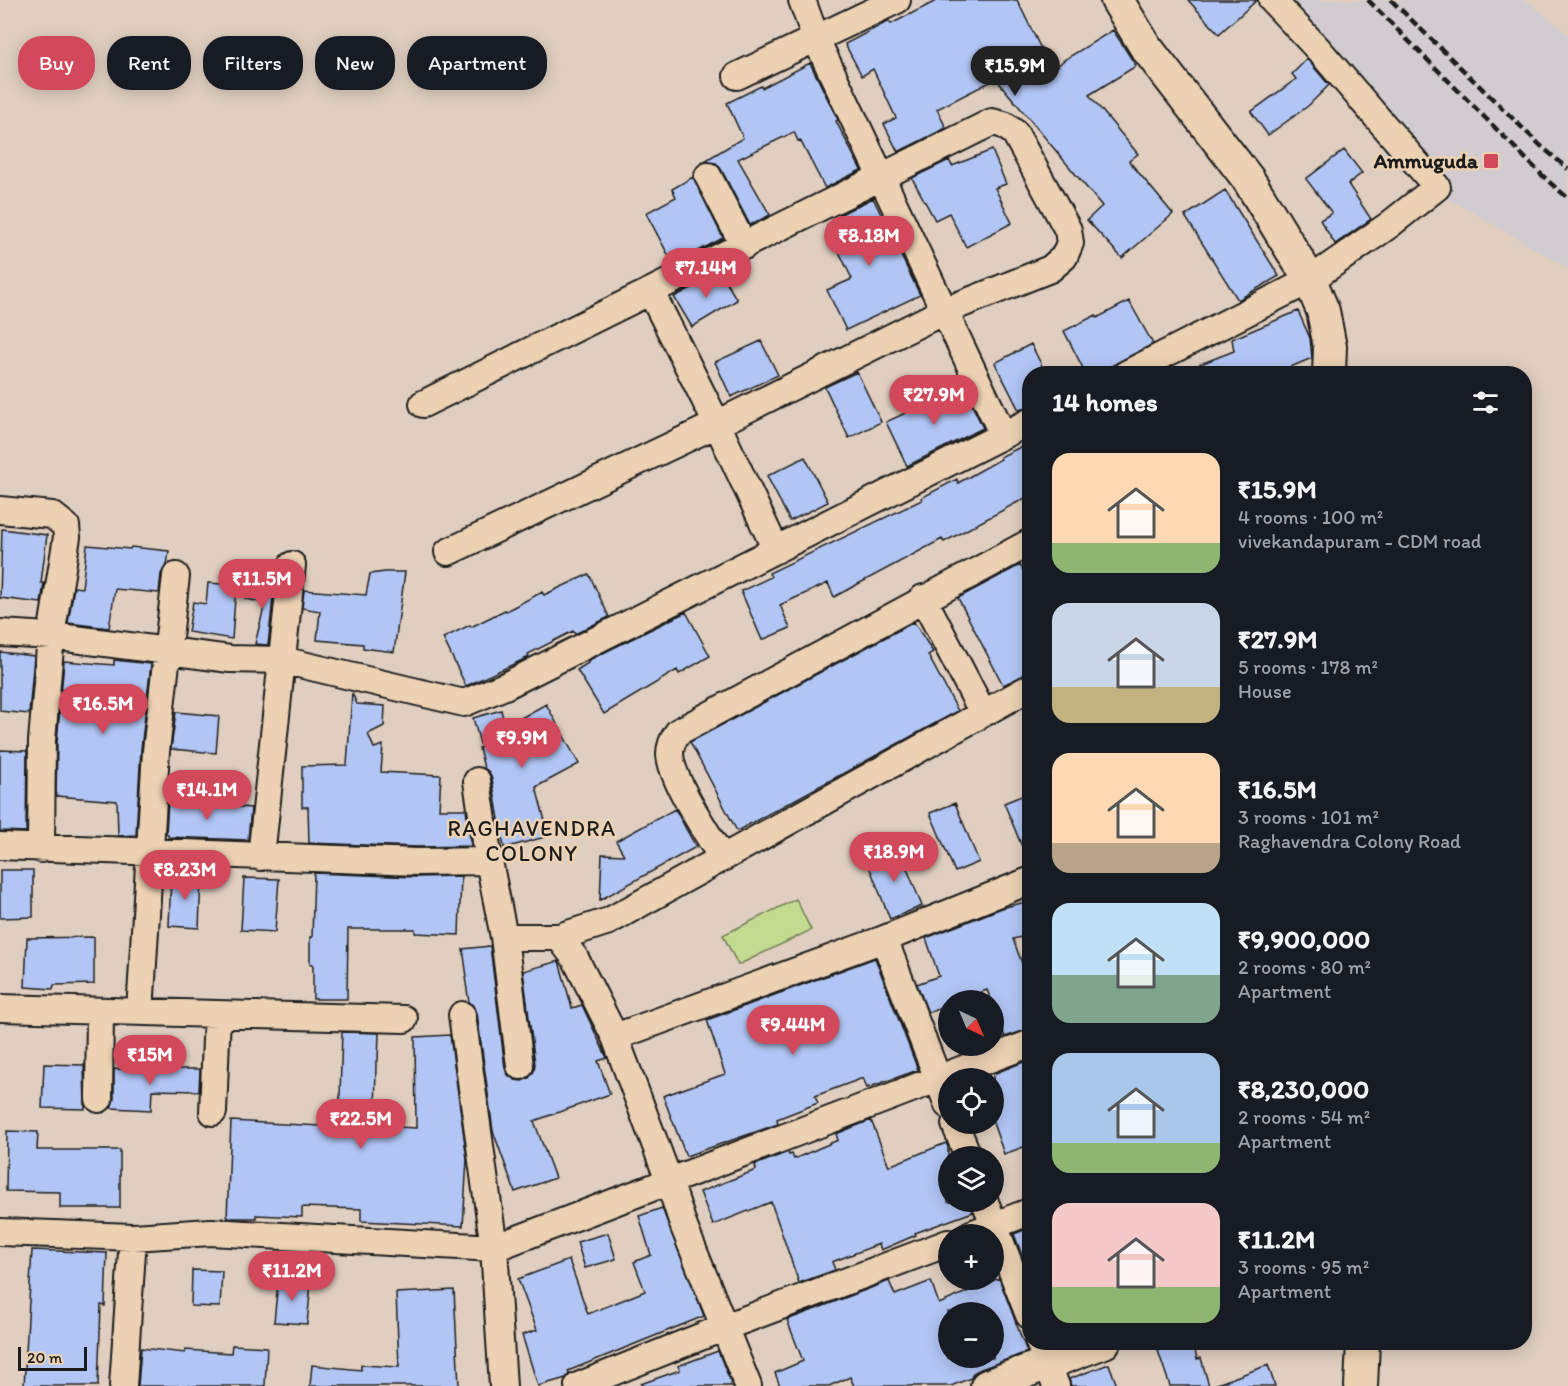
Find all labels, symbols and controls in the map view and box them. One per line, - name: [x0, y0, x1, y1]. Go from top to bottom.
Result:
- chip: Buy: [18, 36, 95, 90]
- chip: Rent: [107, 36, 191, 90]
- chip: Filters: [203, 36, 303, 90]
- chip: New: [315, 36, 395, 90]
- chip: Apartment: [407, 36, 547, 90]
- pin: ₹15.9M: [966, 46, 1064, 97]
- text: ₹15.9M: [985, 53, 1045, 77]
- place label: Ammuguda: [1373, 148, 1479, 174]
- marker: Ammuguda: [1482, 152, 1500, 170]
- pin: ₹8.18M: [820, 216, 918, 267]
- text: ₹8.18M: [838, 223, 900, 247]
- pin: ₹7.14M: [657, 248, 755, 299]
- text: ₹7.14M: [675, 255, 737, 279]
- pin: ₹27.9M: [885, 375, 983, 426]
- text: ₹27.9M: [903, 382, 965, 406]
- text: 14 homes: [1052, 386, 1158, 418]
- icon: filters: [1469, 386, 1502, 419]
- text: ₹15.9M: [1238, 473, 1317, 505]
- icon: home: [1100, 477, 1172, 549]
- text: 4 rooms · 100 m²: [1238, 505, 1383, 529]
- text: vivekandapuram - CDM road: [1238, 529, 1482, 553]
- pin: ₹11.5M: [213, 559, 311, 610]
- text: ₹11.5M: [232, 566, 292, 590]
- text: ₹27.9M: [1238, 623, 1318, 655]
- icon: home: [1100, 627, 1172, 699]
- text: 5 rooms · 178 m²: [1238, 655, 1378, 679]
- text: House: [1238, 679, 1292, 703]
- pin: ₹16.5M: [54, 684, 152, 735]
- text: ₹16.5M: [73, 691, 133, 715]
- pin: ₹9.9M: [480, 718, 564, 769]
- text: ₹9.9M: [496, 725, 548, 749]
- pin: ₹14.1M: [158, 770, 256, 821]
- text: ₹16.5M: [1238, 773, 1317, 805]
- text: ₹14.1M: [177, 777, 237, 801]
- icon: home: [1100, 777, 1172, 849]
- text: 3 rooms · 101 m²: [1238, 805, 1379, 829]
- district label: RAGHAVENDRA COLONY: [447, 815, 617, 867]
- text: Raghavendra Colony Road: [1238, 829, 1461, 853]
- pin: ₹18.9M: [845, 832, 943, 883]
- text: ₹18.9M: [863, 839, 925, 863]
- pin: ₹8.23M: [136, 850, 234, 901]
- text: ₹8.23M: [154, 857, 216, 881]
- text: ₹9,900,000: [1238, 923, 1370, 955]
- icon: home: [1100, 927, 1172, 999]
- text: 2 rooms · 80 m²: [1238, 955, 1371, 979]
- text: Apartment: [1238, 979, 1331, 1003]
- north arrow: [938, 990, 1004, 1056]
- map controls: [938, 990, 1004, 1368]
- pin: ₹9.44M: [744, 1005, 842, 1056]
- text: ₹9.44M: [761, 1012, 825, 1036]
- pin: ₹15M: [114, 1035, 186, 1086]
- text: ₹15M: [127, 1042, 173, 1066]
- button: locate: [938, 1068, 1004, 1134]
- text: ₹8,230,000: [1238, 1073, 1369, 1105]
- icon: home: [1100, 1077, 1172, 1149]
- pin: ₹22.5M: [312, 1099, 410, 1150]
- text: 2 rooms · 54 m²: [1238, 1105, 1370, 1129]
- text: ₹22.5M: [330, 1106, 392, 1130]
- text: Apartment: [1238, 1129, 1331, 1153]
- button: layers: [938, 1146, 1004, 1212]
- text: ₹11.2M: [1238, 1223, 1315, 1255]
- button: +: [938, 1224, 1004, 1290]
- icon: home: [1100, 1227, 1172, 1299]
- pin: ₹11.2M: [243, 1251, 341, 1302]
- text: 3 rooms · 95 m²: [1238, 1255, 1369, 1279]
- text: ₹11.2M: [262, 1258, 322, 1282]
- text: Apartment: [1238, 1279, 1331, 1303]
- button: −: [938, 1302, 1004, 1368]
- scale bar: [18, 1344, 87, 1372]
- text: 20 m: [27, 1348, 62, 1367]

